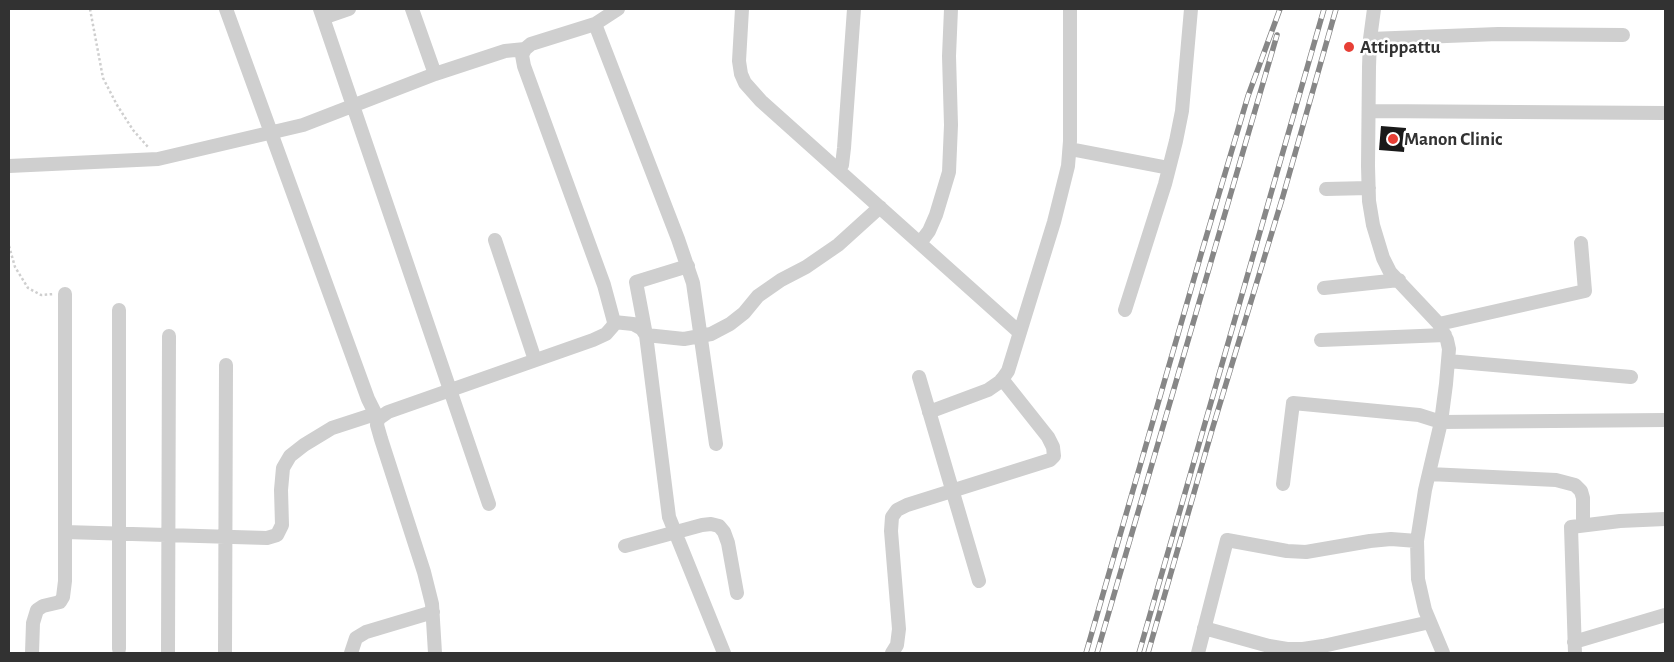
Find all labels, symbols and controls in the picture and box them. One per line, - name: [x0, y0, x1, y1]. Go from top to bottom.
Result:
- place label: Attippattu: [1360, 36, 1440, 58]
- marker: Attippattu: [1342, 40, 1356, 54]
- place label: Manon Clinic: [1404, 128, 1502, 150]
- marker: Manon Clinic: [1386, 132, 1400, 146]

